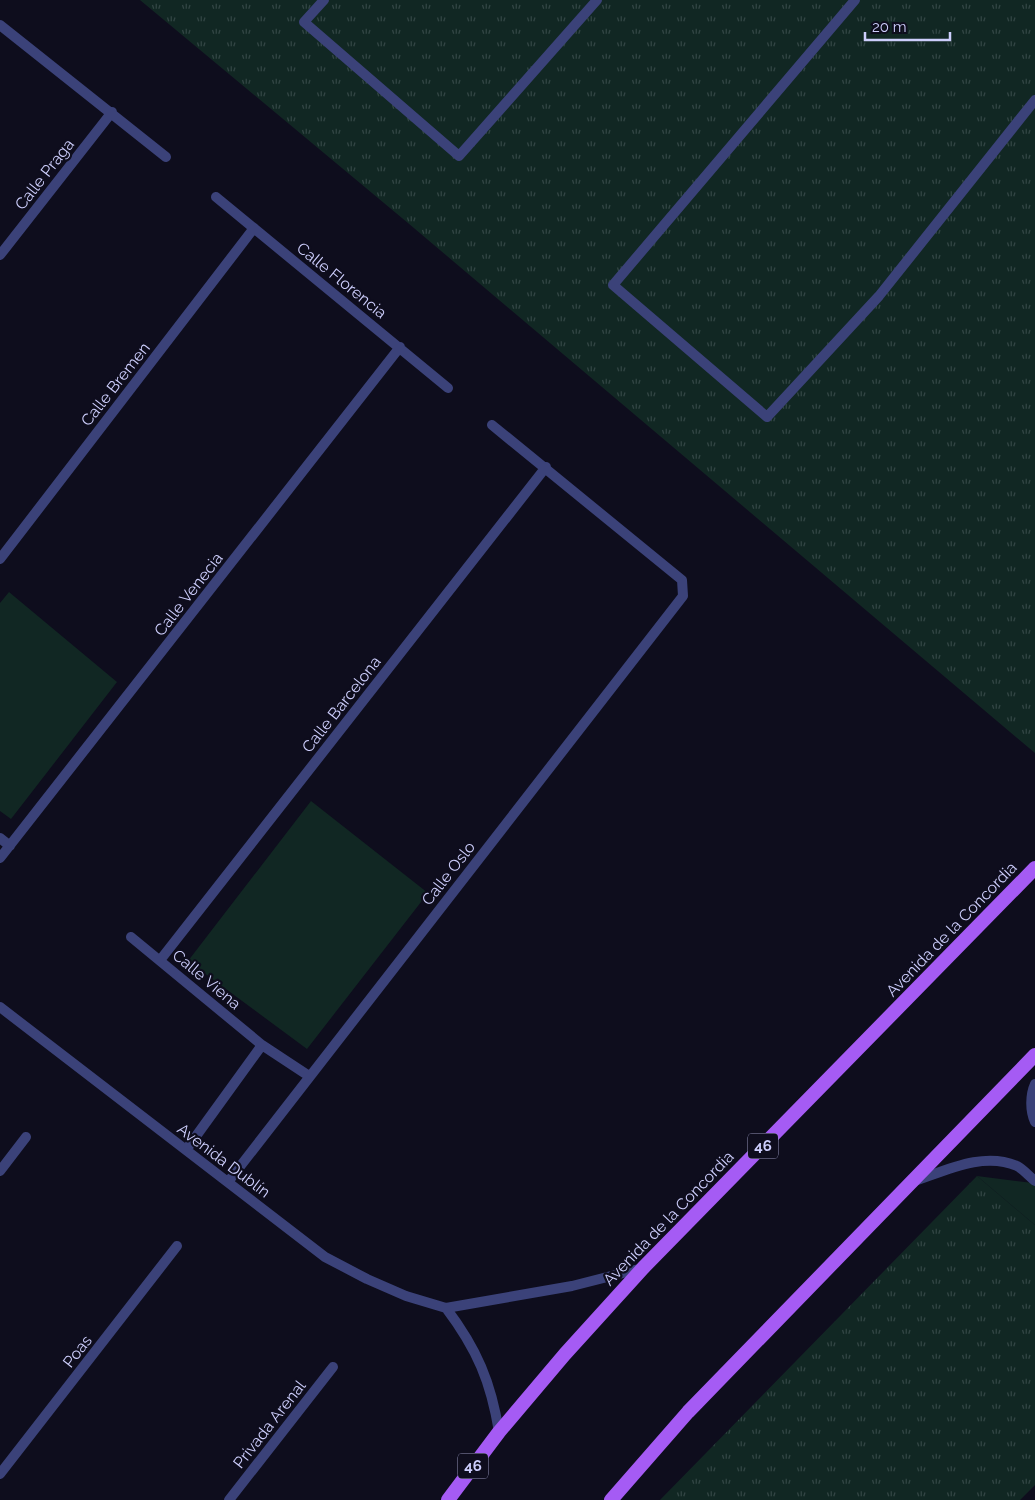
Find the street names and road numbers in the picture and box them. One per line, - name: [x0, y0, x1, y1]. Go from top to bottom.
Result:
- street label: Calle Praga: [11, 135, 78, 214]
- street label: Calle Florencia: [293, 238, 391, 322]
- street label: Calle Bremen: [77, 339, 154, 430]
- street label: Calle Venecia: [150, 549, 227, 640]
- street label: Calle Barcelona: [298, 653, 385, 756]
- street label: Calle Oslo: [418, 838, 479, 909]
- street label: Avenida de la Concordia: [882, 858, 1021, 1001]
- street label: Calle Viena: [169, 945, 245, 1013]
- street label: Avenida Dublín: [173, 1119, 274, 1202]
- road number: 46: [748, 1134, 778, 1158]
- street label: Avenida de la Concordia: [599, 1147, 738, 1290]
- street label: Poas: [59, 1331, 96, 1371]
- street label: Privada Arenal: [229, 1376, 310, 1472]
- road number: 46: [458, 1454, 488, 1478]

